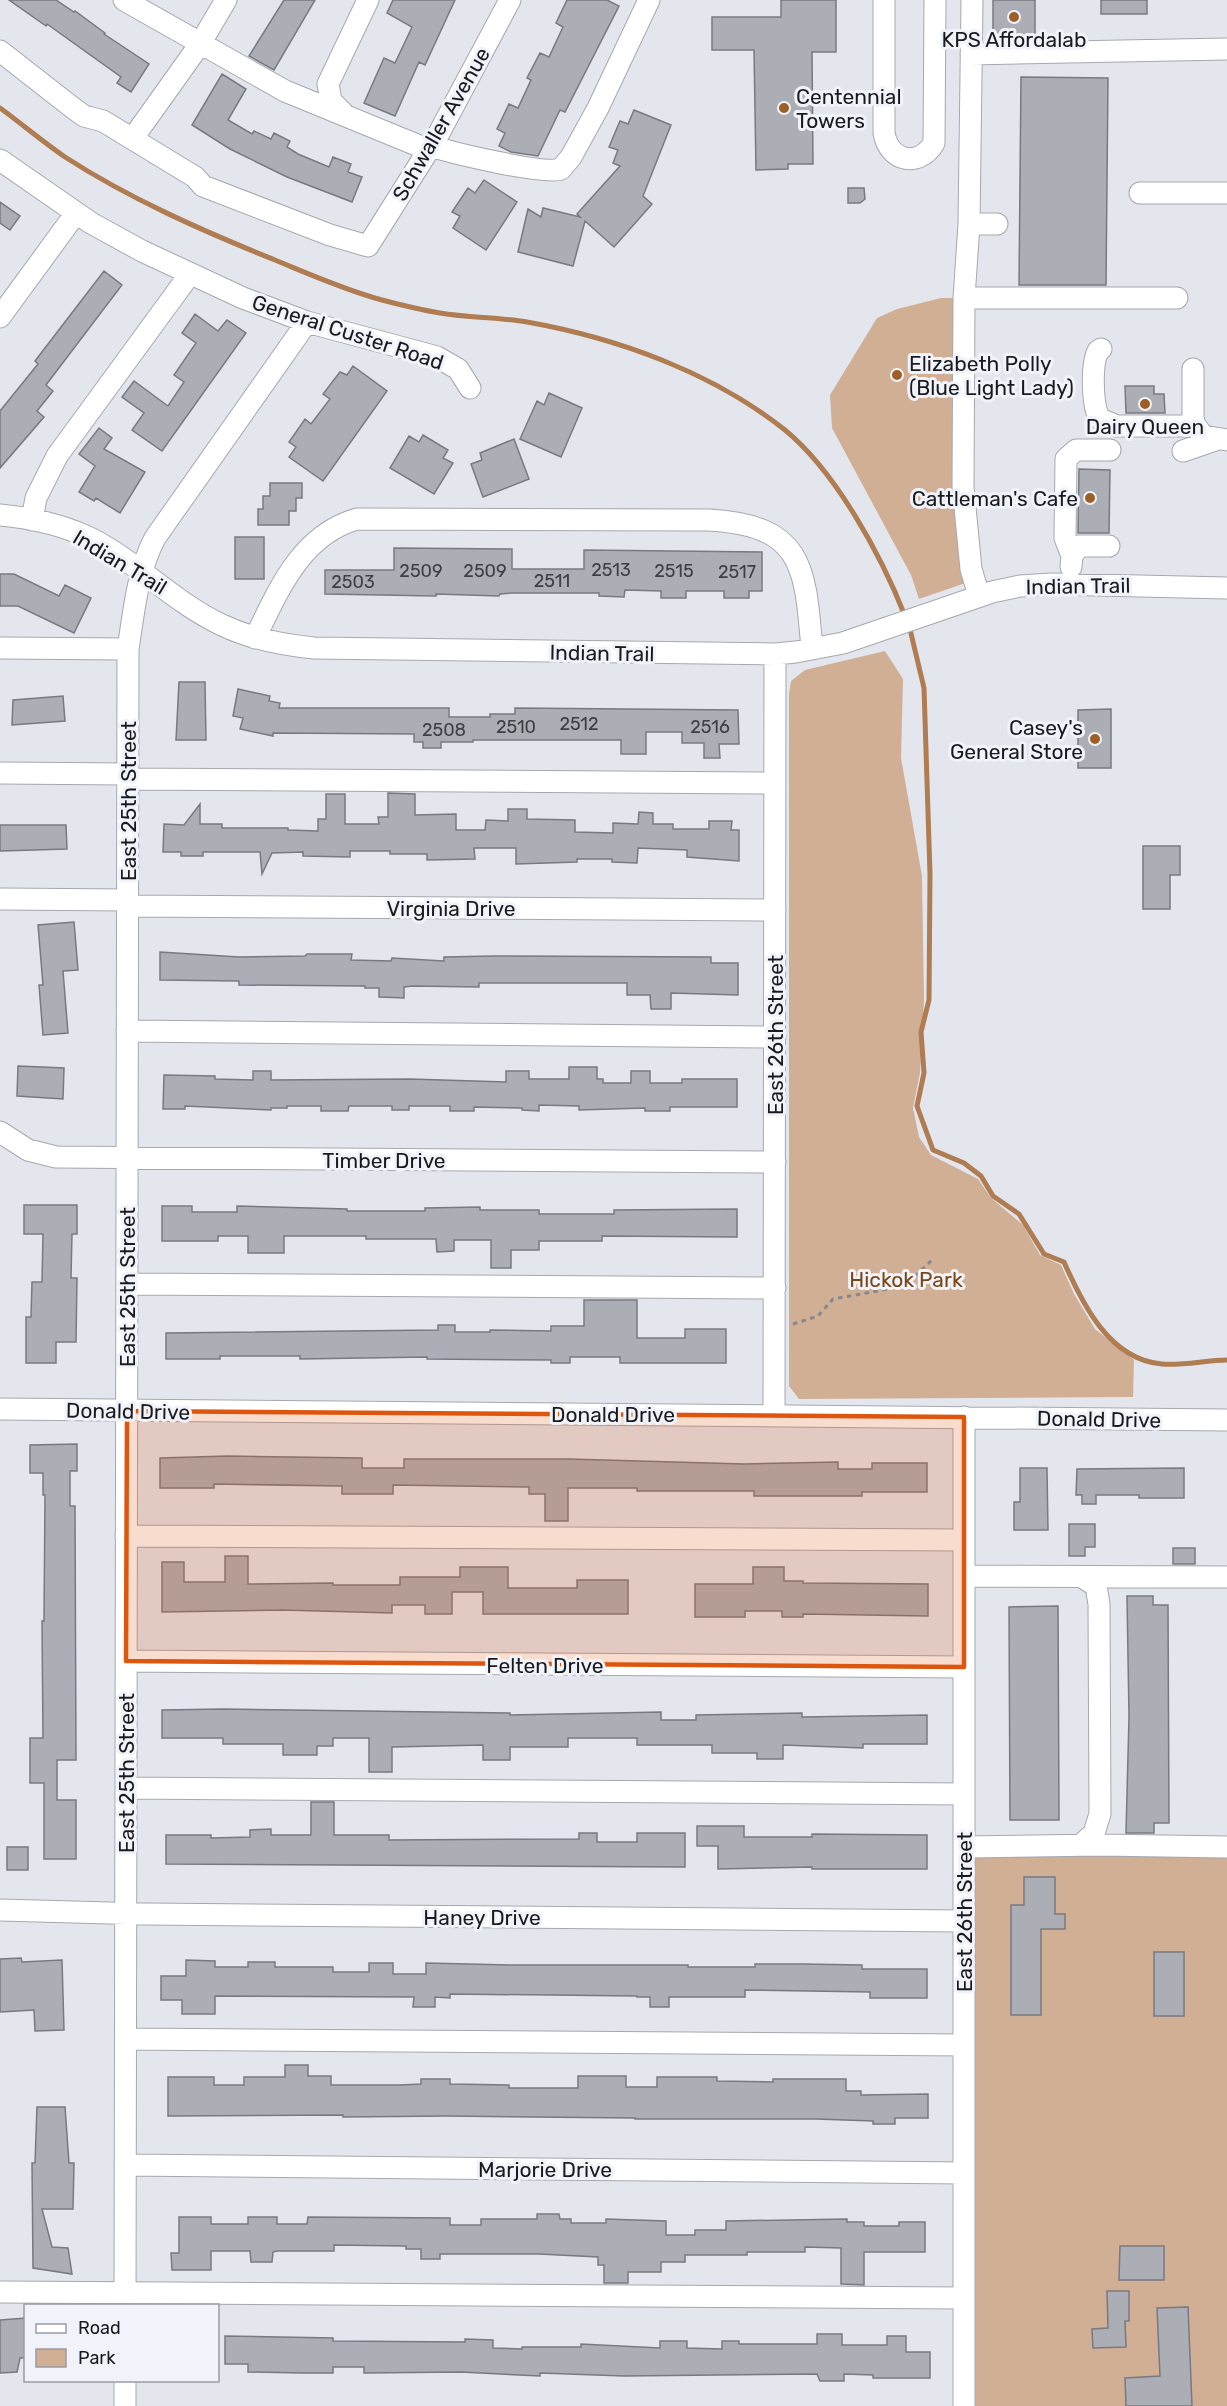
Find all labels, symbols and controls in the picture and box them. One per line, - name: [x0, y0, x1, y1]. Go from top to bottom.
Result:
- marker: KPS Affordalab: [1007, 10, 1021, 24]
- place label: KPS Affordalab: [942, 27, 1086, 52]
- street label: Schwaller Avenue: [387, 43, 495, 205]
- place label: Centennial Towers: [796, 84, 902, 133]
- marker: Centennial Towers: [777, 101, 791, 115]
- street label: General Custer Road: [249, 289, 447, 375]
- place label: Elizabeth Polly (Blue Light Lady): [909, 351, 1074, 400]
- marker: Elizabeth Polly (Blue Light Lady): [890, 368, 904, 382]
- marker: Dairy Queen: [1138, 397, 1152, 411]
- place label: Dairy Queen: [1086, 414, 1204, 439]
- place label: Cattleman's Cafe: [912, 486, 1078, 511]
- marker: Cattleman's Cafe: [1083, 491, 1097, 505]
- street label: Indian Trail: [69, 524, 171, 600]
- house number: 2513: [591, 559, 631, 581]
- house number: 2509: [399, 560, 443, 582]
- house number: 2509: [463, 560, 507, 582]
- house number: 2515: [654, 560, 694, 582]
- house number: 2517: [718, 561, 756, 583]
- house number: 2511: [534, 570, 570, 592]
- house number: 2503: [331, 571, 375, 593]
- street label: Indian Trail: [1025, 573, 1131, 599]
- street label: Indian Trail: [549, 640, 655, 666]
- house number: 2512: [559, 713, 599, 735]
- place label: Casey's General Store: [950, 715, 1083, 764]
- house number: 2510: [496, 716, 536, 738]
- house number: 2516: [690, 716, 730, 738]
- house number: 2508: [422, 719, 466, 741]
- street label: East 25th Street: [116, 721, 141, 881]
- marker: Casey's General Store: [1088, 732, 1102, 746]
- street label: Virginia Drive: [386, 896, 516, 921]
- street label: East 26th Street: [763, 955, 788, 1115]
- street label: Timber Drive: [322, 1148, 446, 1173]
- street label: East 25th Street: [115, 1207, 140, 1367]
- park label: Hickok Park: [849, 1267, 963, 1292]
- street label: Donald Drive: [66, 1397, 190, 1425]
- street label: Donald Drive: [551, 1402, 675, 1427]
- street label: Donald Drive: [1037, 1405, 1161, 1433]
- street label: Felten Drive: [486, 1653, 604, 1678]
- street label: East 25th Street: [114, 1693, 139, 1853]
- street label: East 26th Street: [952, 1832, 977, 1992]
- street label: Haney Drive: [423, 1905, 541, 1930]
- street label: Marjorie Drive: [478, 2157, 612, 2182]
- legend: [24, 2304, 219, 2382]
- text: Road: [78, 2317, 121, 2339]
- text: Park: [78, 2347, 116, 2369]

